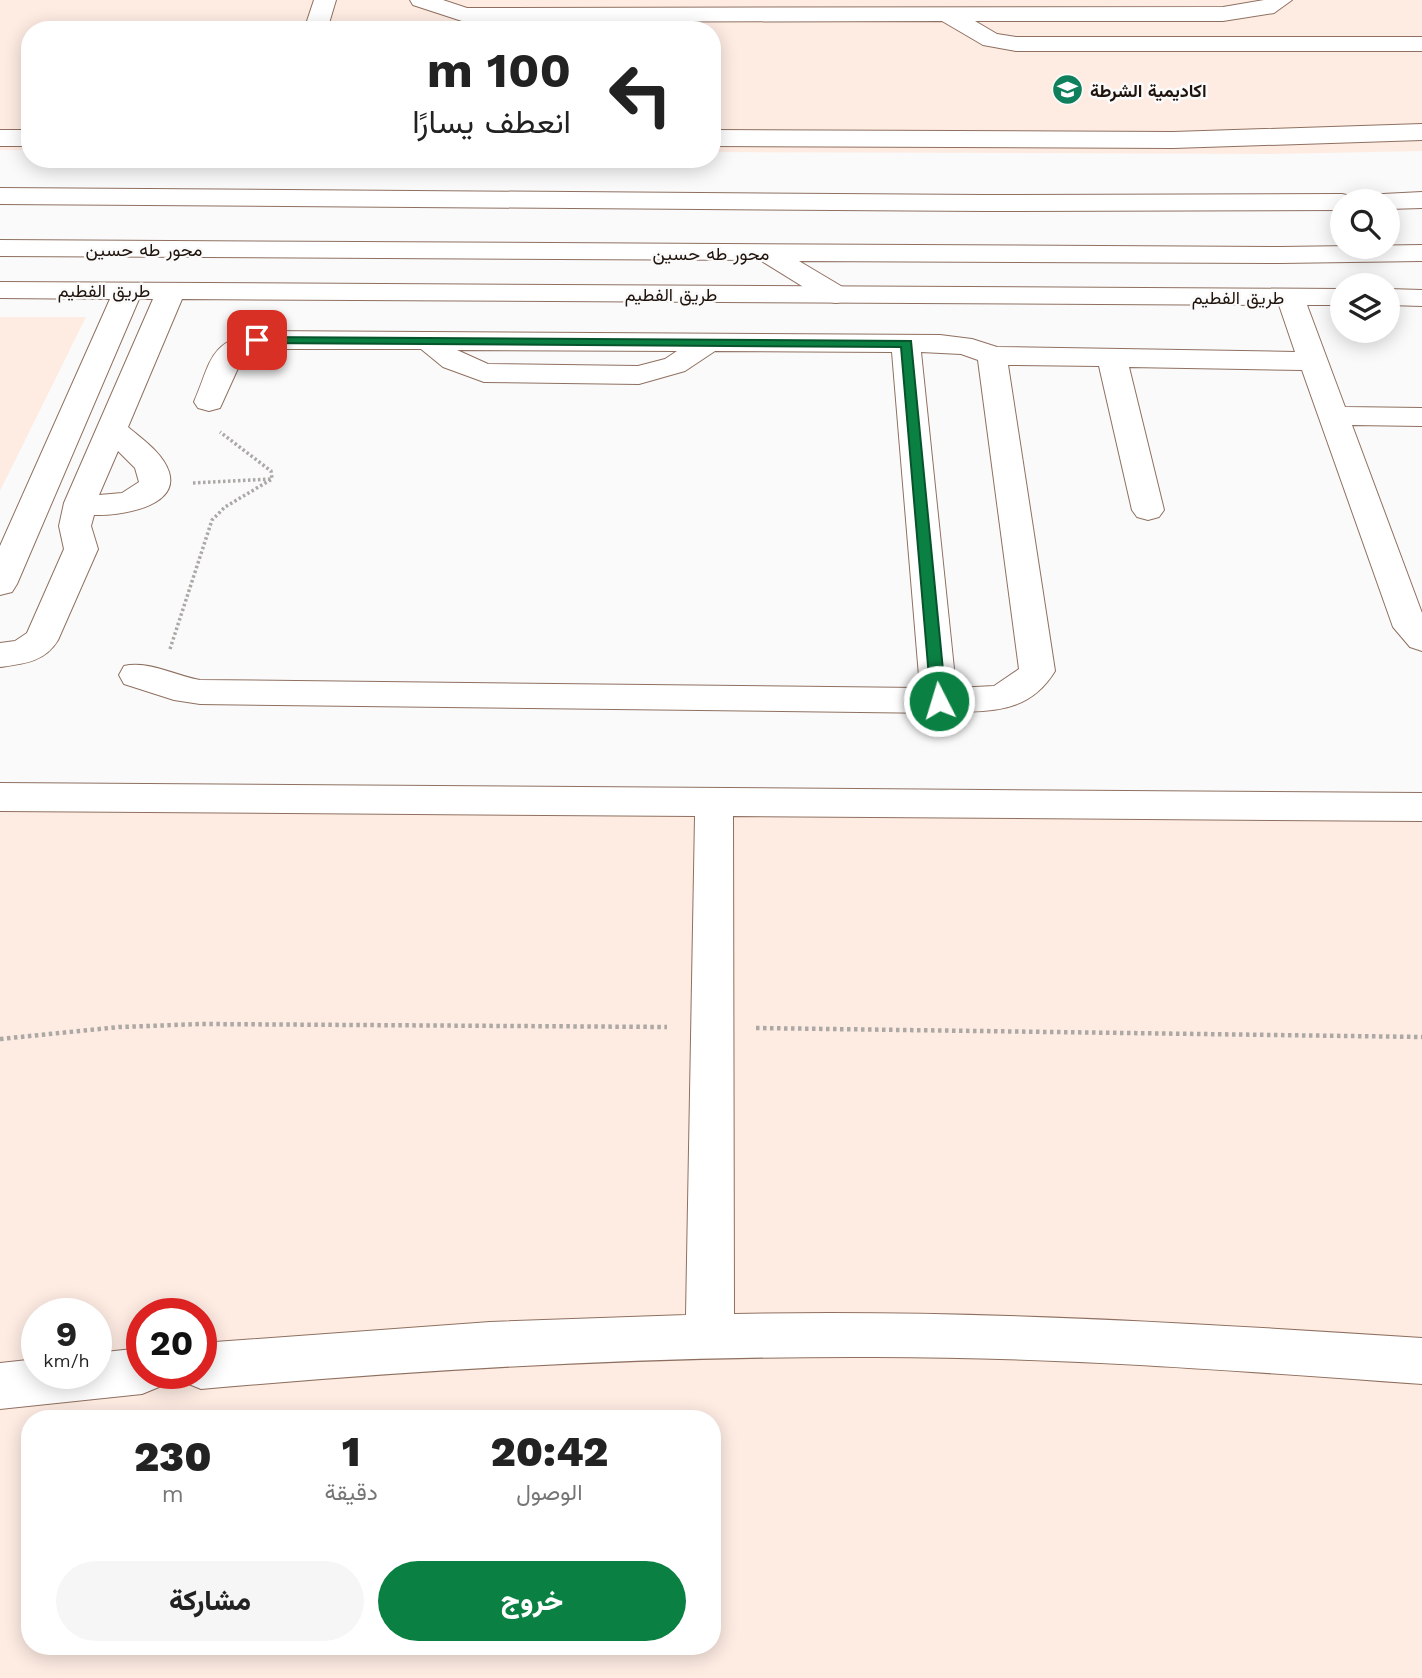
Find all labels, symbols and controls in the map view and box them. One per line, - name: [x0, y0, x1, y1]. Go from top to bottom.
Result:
- text: 100 m: [427, 41, 571, 99]
- icon: left: [595, 49, 686, 140]
- school or university icon: اكاديمية الشرطة: [1050, 73, 1084, 107]
- place label: اكاديمية الشرطة: [1090, 80, 1207, 102]
- text: انعطف يسارًا: [412, 103, 571, 141]
- map controls: [1330, 189, 1400, 343]
- button: search: [1330, 189, 1400, 259]
- street label: محور طه حسين: [86, 239, 202, 261]
- street label: محور طه حسين: [653, 243, 769, 265]
- button: layers: [1330, 273, 1400, 343]
- street label: طريق الفطيم: [58, 280, 150, 303]
- street label: طريق الفطيم: [625, 284, 717, 307]
- street label: طريق الفطيم: [1192, 287, 1284, 310]
- pin: [227, 310, 287, 370]
- icon: arrive: [238, 321, 276, 359]
- position arrow: [902, 664, 976, 738]
- speed limit sign: 20: [126, 1298, 217, 1389]
- text: 9: [56, 1313, 77, 1355]
- text: km/h: [43, 1350, 90, 1371]
- text: 1: [342, 1427, 360, 1476]
- text: 20:42: [491, 1427, 608, 1476]
- text: 230: [134, 1432, 212, 1481]
- text: دقيقة: [324, 1479, 378, 1506]
- text: الوصول: [516, 1479, 583, 1506]
- text: m: [162, 1481, 184, 1508]
- button: مشاركة: [56, 1561, 364, 1641]
- button: خروج: [378, 1561, 686, 1641]

